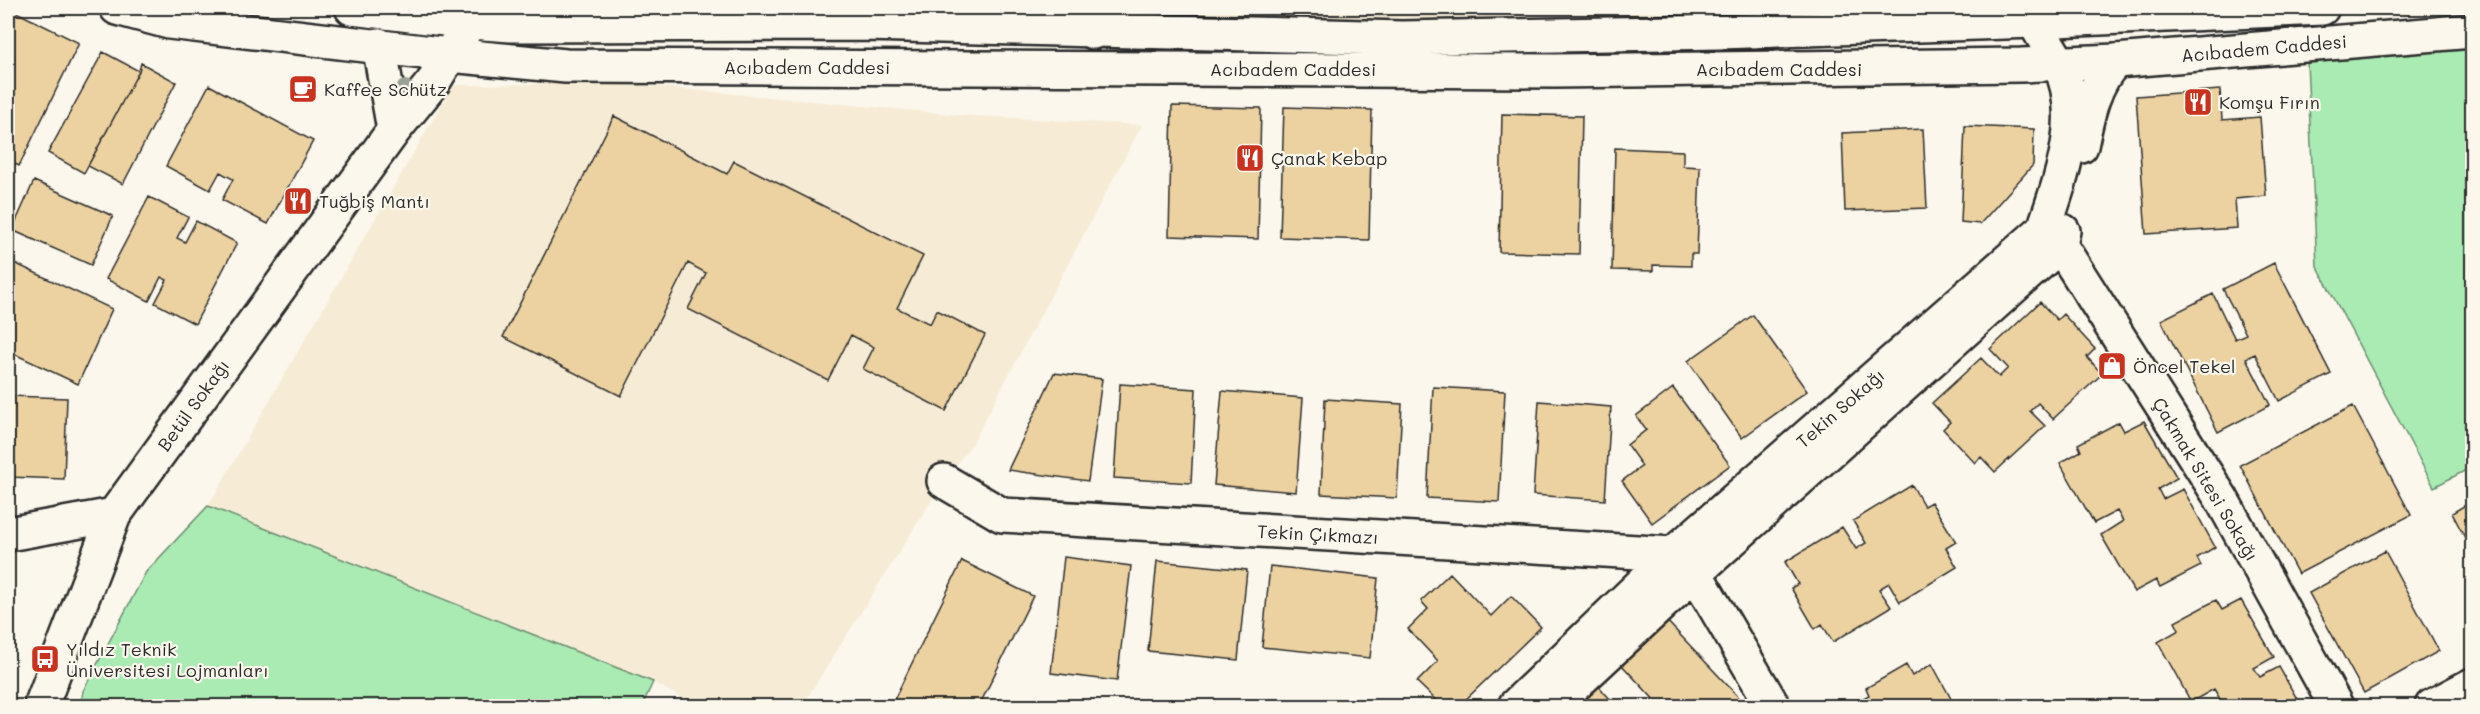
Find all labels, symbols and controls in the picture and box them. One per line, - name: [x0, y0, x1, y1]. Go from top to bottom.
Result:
- street label: Acıbadem Caddesi: [2180, 29, 2348, 67]
- street label: Acıbadem Caddesi: [724, 55, 890, 79]
- street label: Acıbadem Caddesi: [1210, 57, 1376, 81]
- street label: Acıbadem Caddesi: [1696, 57, 1862, 81]
- cafe icon: Kaffee Schütz: [287, 73, 319, 105]
- place label: Kaffee Schütz: [324, 77, 447, 101]
- restaurant icon: Komşu Fırın: [2182, 86, 2214, 118]
- place label: Komşu Fırın: [2219, 90, 2320, 114]
- restaurant icon: Çanak Kebap: [1234, 142, 1266, 174]
- place label: Çanak Kebap: [1271, 146, 1387, 170]
- restaurant icon: Tuğbiş Mantı: [282, 185, 314, 217]
- place label: Tuğbiş Mantı: [319, 189, 430, 213]
- shop icon: Öncel Tekel: [2096, 350, 2128, 382]
- street label: Betül Sokağı: [152, 354, 234, 456]
- place label: Öncel Tekel: [2133, 354, 2236, 378]
- street label: Tekin Sokağı: [1791, 363, 1889, 453]
- street label: Çakmak Sitesi Sokağı: [2148, 393, 2264, 565]
- street label: Tekin Çıkmazı: [1257, 519, 1379, 549]
- place label: Yıldız Teknik Üniversitesi Lojmanları: [66, 637, 269, 682]
- bus stop icon: Yıldız Teknik Üniversitesi Lojmanları: [29, 643, 61, 675]

